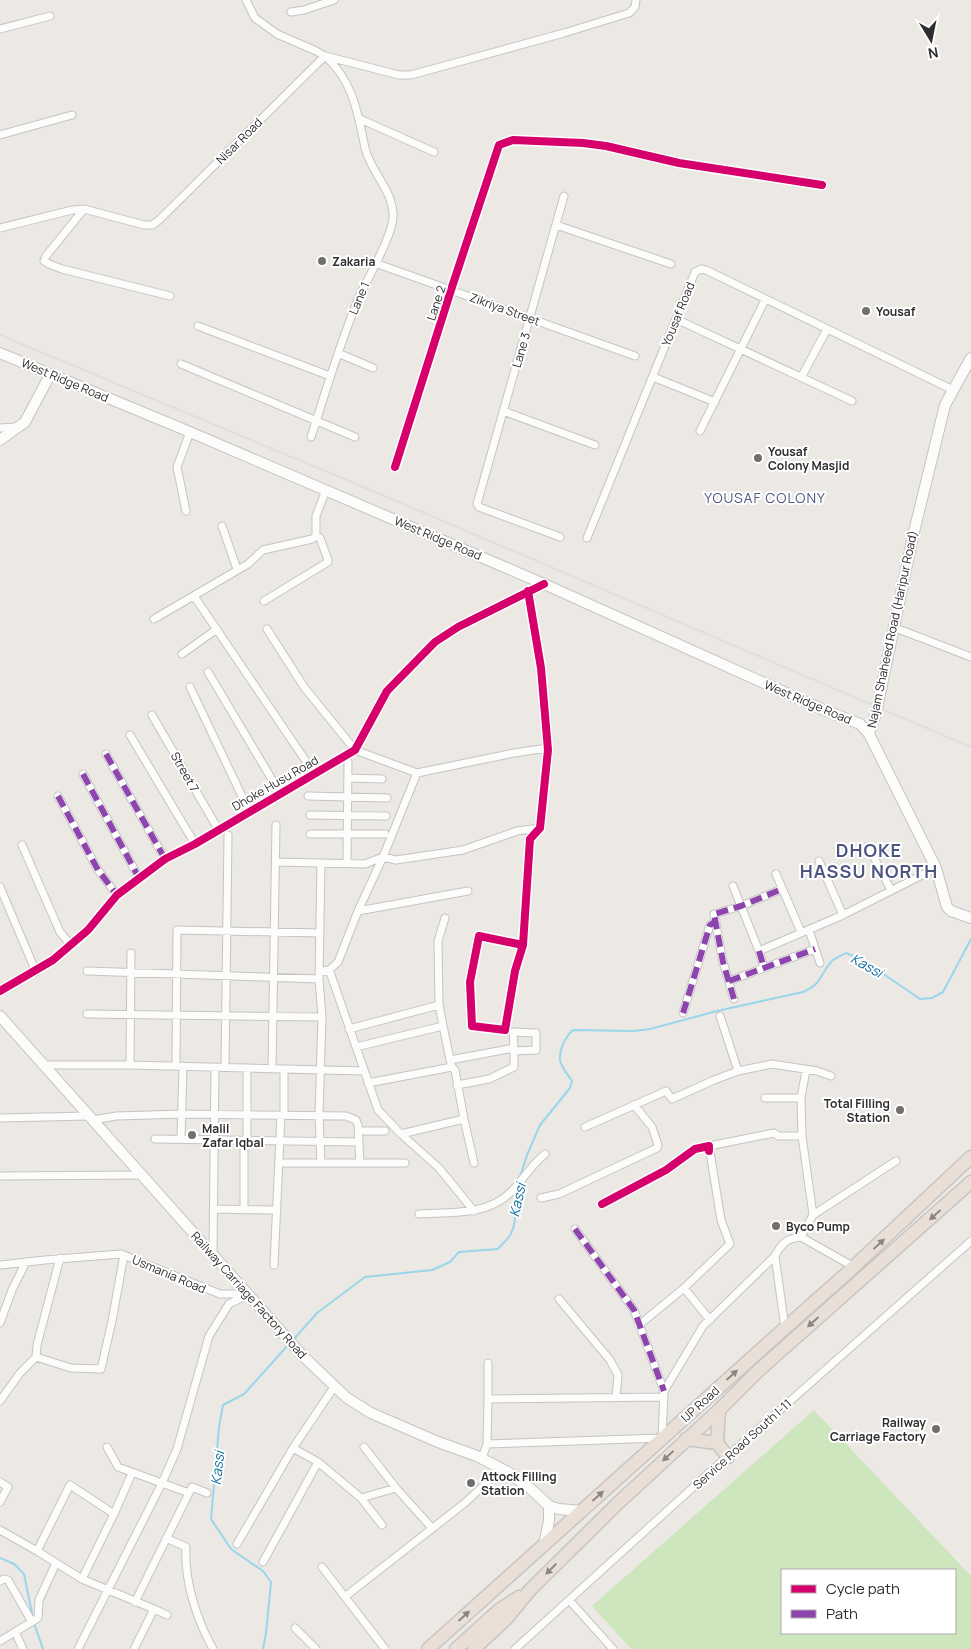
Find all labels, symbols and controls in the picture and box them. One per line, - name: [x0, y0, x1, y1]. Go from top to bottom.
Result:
- north arrow: [906, 15, 956, 65]
- text: N: [927, 43, 940, 64]
- street label: Nisar Road: [212, 114, 266, 168]
- place label: Zakaria: [332, 253, 375, 270]
- marker: Zakaria: [316, 255, 328, 267]
- street label: Lane 1: [345, 279, 373, 317]
- street label: Yousaf Road: [657, 279, 699, 349]
- street label: Lane 2: [422, 283, 450, 323]
- street label: Zikriya Street: [467, 288, 543, 330]
- place label: Yousaf: [876, 303, 916, 320]
- marker: Yousaf: [860, 305, 872, 317]
- street label: Lane 3: [508, 330, 534, 370]
- street label: West Ridge Road: [19, 354, 111, 406]
- place label: Yousaf Colony Masjid: [768, 443, 849, 474]
- marker: Yousaf Colony Masjid: [752, 452, 764, 464]
- district label: YOUSAF COLONY: [704, 488, 826, 507]
- street label: West Ridge Road: [392, 512, 484, 564]
- street label: Najam Shaheed Road (Haripur Road): [863, 529, 921, 729]
- street label: West Ridge Road: [762, 676, 854, 728]
- street label: Street 7: [167, 749, 203, 795]
- street label: Dhoke Husu Road: [229, 751, 321, 815]
- district label: DHOKE HASSU NORTH: [800, 838, 938, 883]
- water label: Kassi: [847, 948, 888, 982]
- place label: Total Filling Station: [824, 1095, 890, 1126]
- marker: Total Filling Station: [894, 1104, 906, 1116]
- place label: Malil Zafar Iqbal: [202, 1120, 264, 1151]
- marker: Malil Zafar Iqbal: [186, 1129, 198, 1141]
- water label: Kassi: [504, 1180, 530, 1219]
- one-way arrow: [929, 1209, 941, 1221]
- place label: Byco Pump: [786, 1218, 850, 1235]
- marker: Byco Pump: [770, 1220, 782, 1232]
- street label: Railway Carriage Factory Road: [187, 1228, 311, 1362]
- one-way arrow: [872, 1238, 884, 1250]
- street label: Usmania Road: [129, 1251, 209, 1297]
- one-way arrow: [806, 1317, 819, 1328]
- one-way arrow: [725, 1369, 737, 1381]
- street label: IJP Road: [677, 1382, 723, 1426]
- street label: Service Road South I-11: [689, 1395, 795, 1493]
- place label: Railway Carriage Factory: [830, 1414, 926, 1445]
- marker: Railway Carriage Factory: [930, 1423, 942, 1435]
- water label: Kassi: [206, 1448, 228, 1486]
- one-way arrow: [662, 1450, 674, 1462]
- place label: Attock Filling Station: [481, 1468, 557, 1499]
- marker: Attock Filling Station: [465, 1477, 477, 1489]
- one-way arrow: [592, 1490, 604, 1502]
- one-way arrow: [545, 1563, 557, 1575]
- legend: [781, 1569, 956, 1634]
- text: Cycle path: [826, 1578, 900, 1599]
- text: Path: [826, 1603, 858, 1624]
- one-way arrow: [458, 1610, 470, 1622]

